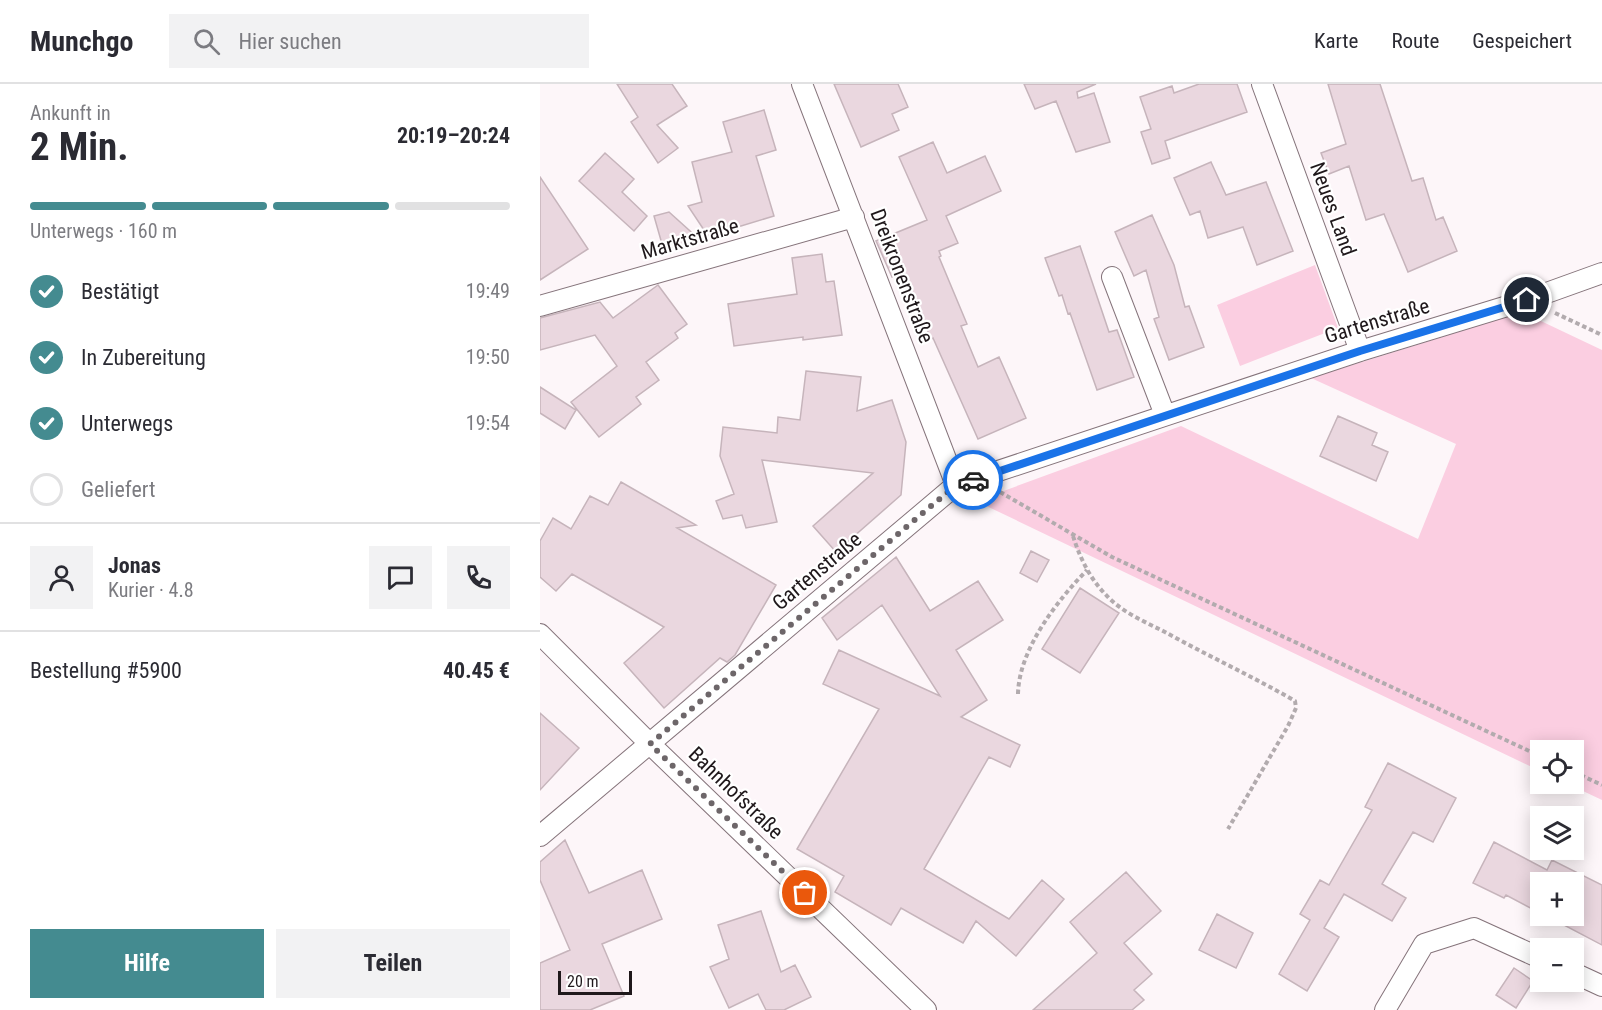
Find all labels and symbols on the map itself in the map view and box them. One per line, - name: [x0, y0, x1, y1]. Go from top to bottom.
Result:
- street label: Neues Land: [1305, 159, 1361, 259]
- street label: Dreikronenstraße: [865, 205, 939, 347]
- street label: Marktstraße: [638, 214, 742, 264]
- pin: [1501, 274, 1552, 325]
- street label: Gartenstraße: [1322, 294, 1432, 348]
- courier: [943, 450, 1003, 510]
- street label: Gartenstraße: [768, 527, 866, 615]
- street label: Bahnhofstraße: [684, 742, 788, 844]
- pin: [779, 867, 830, 918]
- scale bar: [558, 968, 632, 996]

